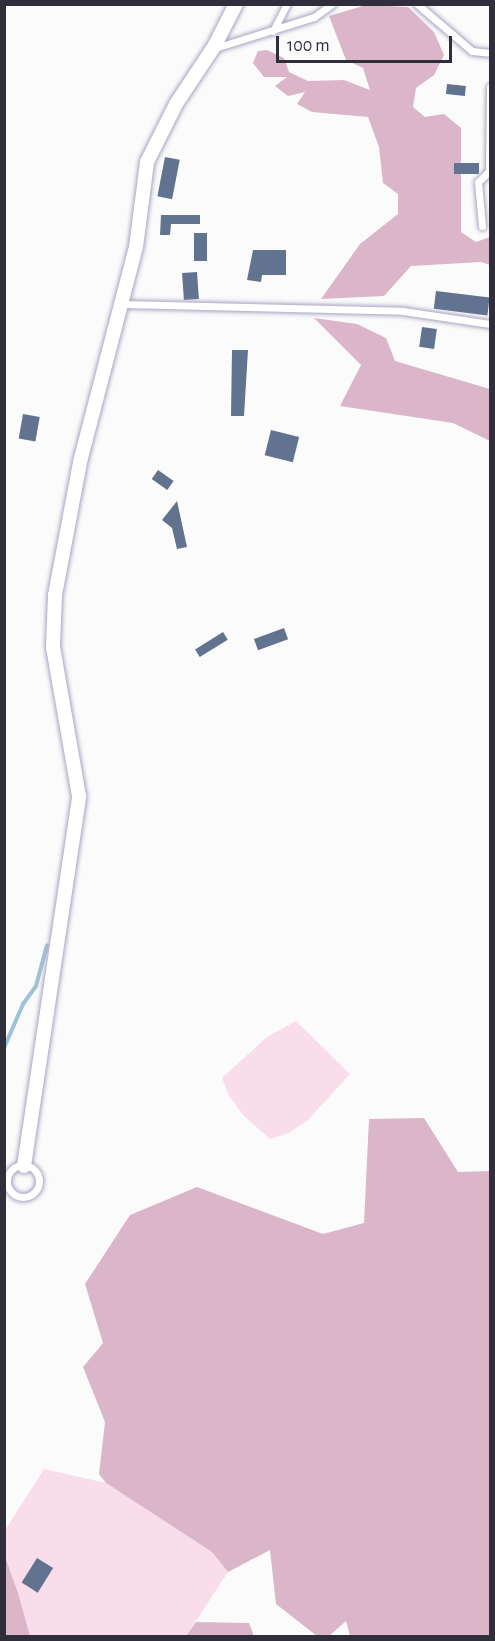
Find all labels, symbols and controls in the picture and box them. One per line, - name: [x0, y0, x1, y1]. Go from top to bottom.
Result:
- scale bar: [279, 24, 454, 62]
- text: 100 m: [287, 37, 330, 55]

